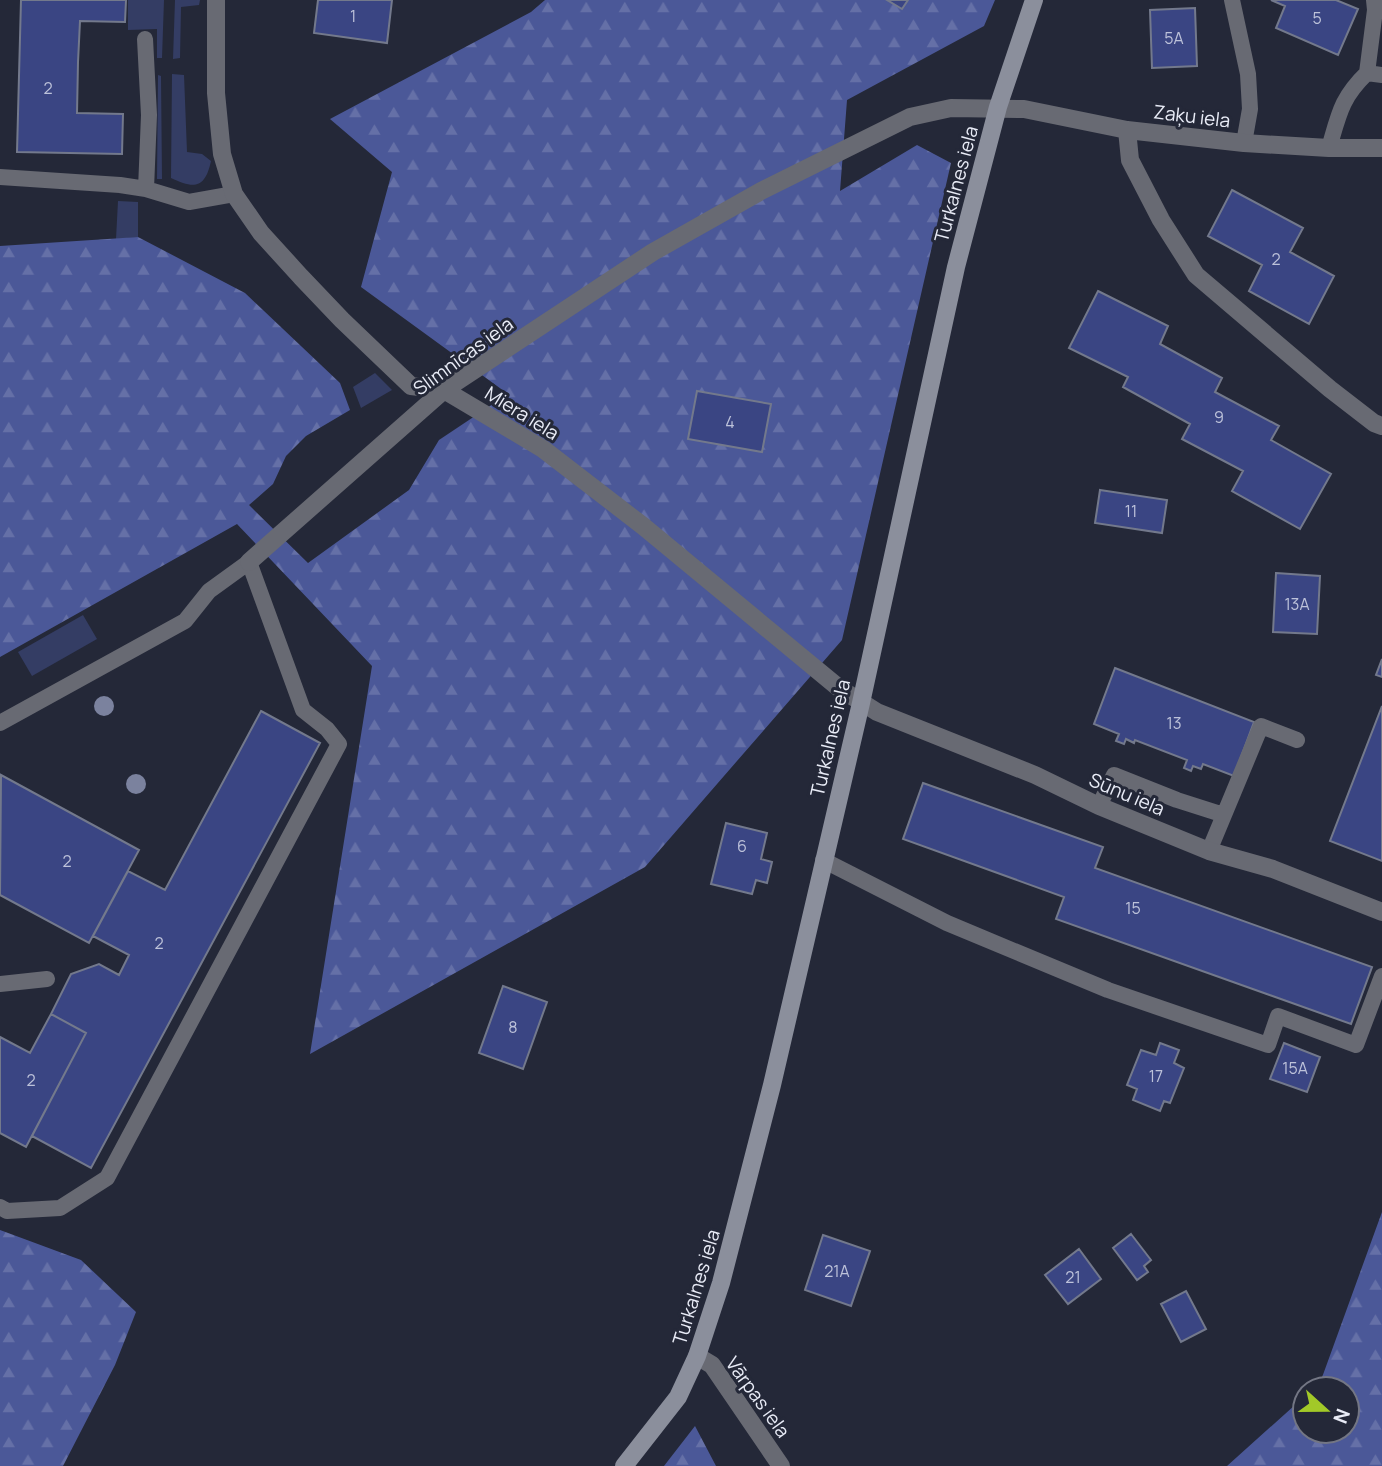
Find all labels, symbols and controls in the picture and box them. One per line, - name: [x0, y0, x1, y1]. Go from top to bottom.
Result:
- house number: 1: [350, 5, 356, 27]
- house number: 5: [1312, 7, 1322, 29]
- house number: 5A: [1164, 27, 1184, 49]
- house number: 2: [43, 77, 53, 99]
- street label: Zaķu iela: [1152, 98, 1232, 134]
- street label: Turkalnes iela: [928, 123, 984, 245]
- house number: 2: [1271, 248, 1281, 270]
- street label: Slimnīcas iela: [408, 311, 518, 401]
- street label: Miera iela: [480, 380, 564, 446]
- house number: 9: [1214, 406, 1224, 428]
- house number: 4: [725, 411, 735, 433]
- house number: 11: [1125, 500, 1137, 522]
- house number: 13A: [1284, 593, 1310, 615]
- street label: Turkalnes iela: [804, 677, 856, 799]
- house number: 13: [1166, 712, 1182, 734]
- street label: Sūnu iela: [1085, 766, 1169, 822]
- house number: 6: [737, 835, 747, 857]
- house number: 2: [62, 850, 72, 872]
- house number: 15: [1125, 897, 1141, 919]
- house number: 2: [154, 932, 164, 954]
- house number: 8: [508, 1016, 518, 1038]
- house number: 15A: [1282, 1057, 1308, 1079]
- house number: 17: [1149, 1065, 1163, 1087]
- house number: 2: [26, 1069, 36, 1091]
- street label: Turkalnes iela: [666, 1226, 726, 1348]
- house number: 21A: [824, 1260, 850, 1282]
- house number: 21: [1065, 1266, 1081, 1288]
- street label: Vārpas iela: [720, 1351, 796, 1443]
- north arrow: [1291, 1375, 1361, 1445]
- text: N: [1327, 1405, 1356, 1427]

